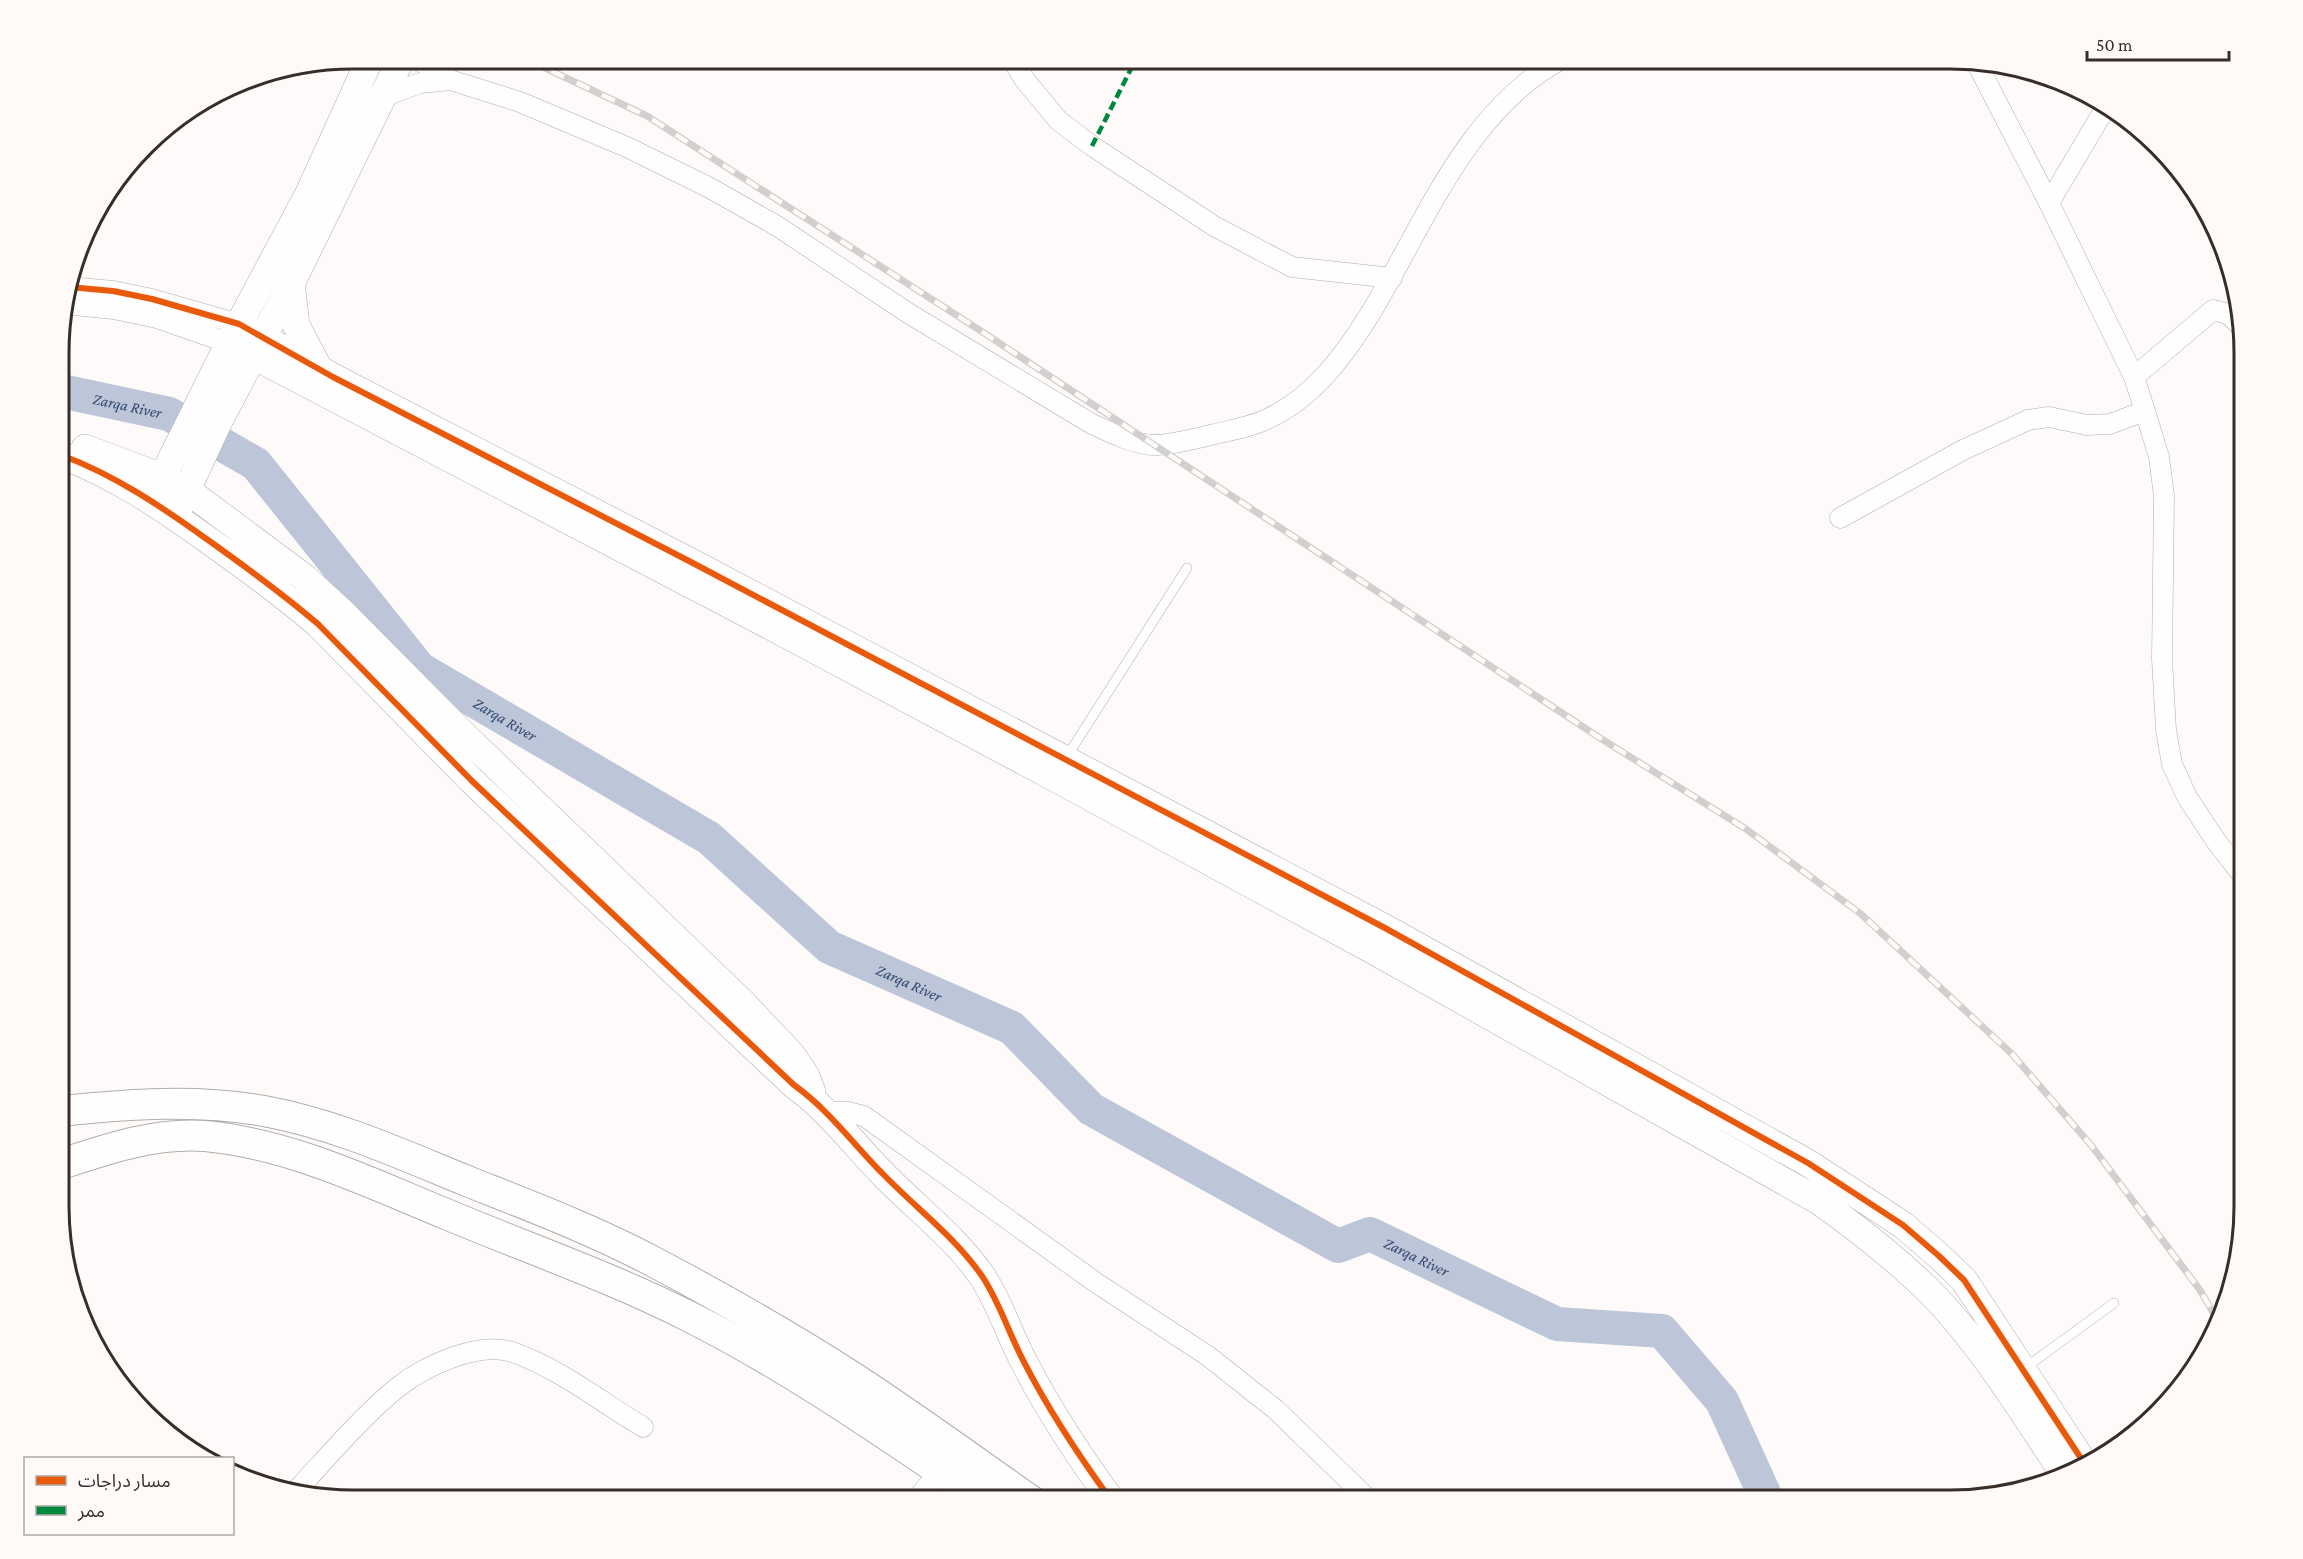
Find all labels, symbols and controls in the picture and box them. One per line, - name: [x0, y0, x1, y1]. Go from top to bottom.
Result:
- scale bar: [2087, 24, 2230, 62]
- text: 50 m: [2096, 35, 2133, 55]
- water label: Zarqa River: [91, 390, 164, 421]
- water label: Zarqa River: [470, 694, 540, 745]
- water label: Zarqa River: [874, 961, 945, 1005]
- water label: Zarqa River: [1381, 1234, 1452, 1280]
- legend: [24, 1457, 234, 1535]
- text: مسار دراجات: [78, 1471, 171, 1492]
- text: ممر: [77, 1501, 105, 1522]

